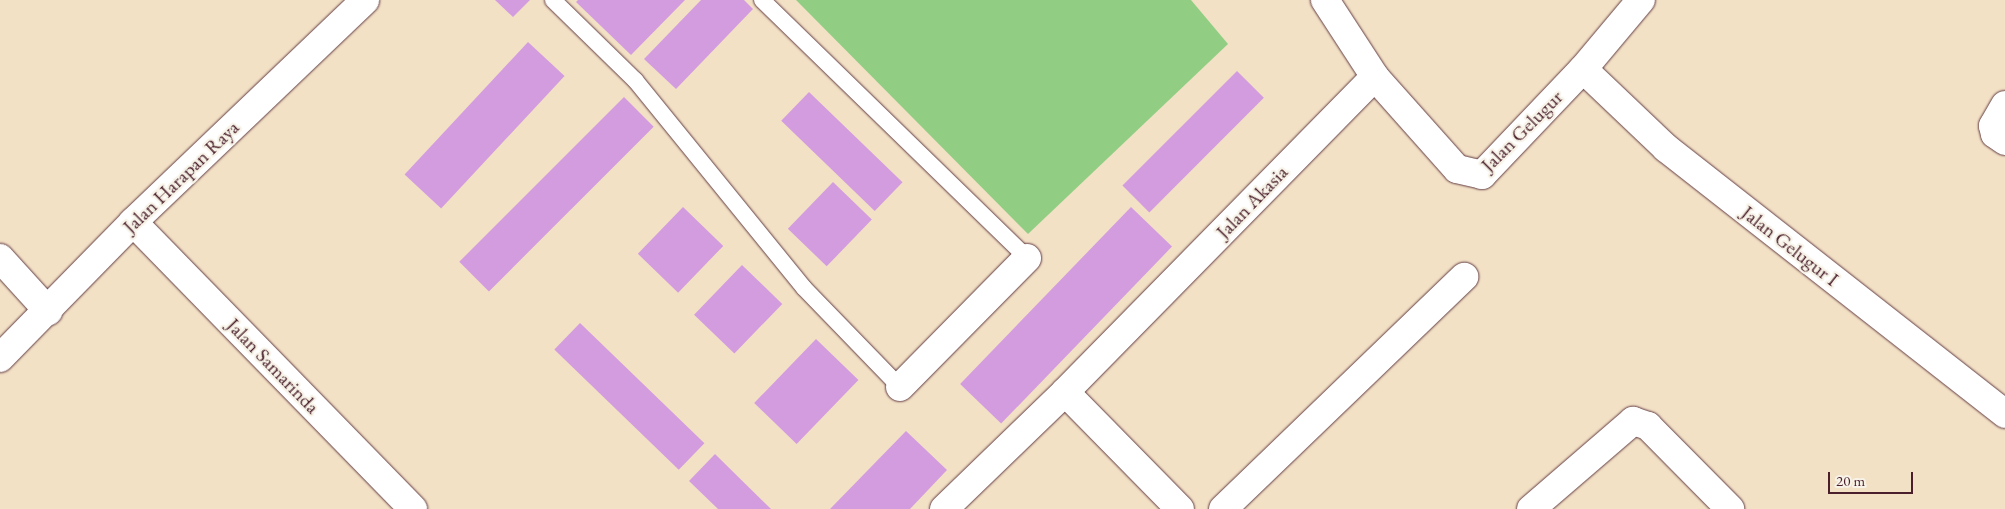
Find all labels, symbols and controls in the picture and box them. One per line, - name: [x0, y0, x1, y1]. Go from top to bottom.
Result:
- street label: Jalan Gelugur: [1476, 85, 1568, 177]
- street label: Jalan Harapan Raya: [118, 116, 244, 238]
- street label: Jalan Akasia: [1211, 160, 1293, 244]
- street label: Jalan Gelugur I: [1737, 201, 1843, 291]
- street label: Jalan Samarinda: [222, 313, 324, 419]
- scale bar: [1830, 462, 1915, 494]
- text: 20 m: [1836, 471, 1865, 490]

